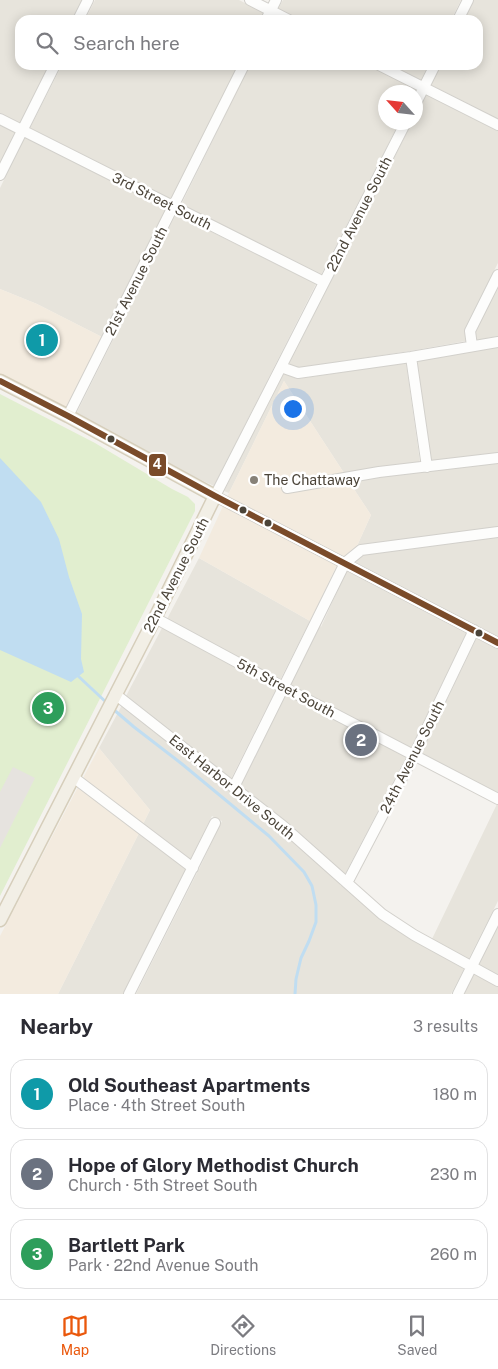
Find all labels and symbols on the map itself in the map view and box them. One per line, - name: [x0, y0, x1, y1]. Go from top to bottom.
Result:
- north arrow: [378, 85, 423, 130]
- street label: 22nd Avenue South: [323, 154, 395, 274]
- street label: 3rd Street South: [110, 169, 214, 233]
- street label: 21st Avenue South: [102, 224, 170, 338]
- pin: 1: [26, 321, 58, 359]
- your location: [280, 396, 306, 422]
- unlabelled marker: [106, 434, 116, 444]
- line badge: 4: [148, 453, 167, 477]
- text: 4: [152, 456, 162, 472]
- place label: The Chattaway: [264, 472, 361, 488]
- marker: The Chattaway: [248, 474, 260, 486]
- unlabelled marker: [238, 505, 248, 515]
- street label: 22nd Avenue South: [140, 515, 212, 635]
- unlabelled marker: [263, 518, 273, 528]
- unlabelled marker: [474, 628, 484, 638]
- street label: 5th Street South: [234, 655, 338, 721]
- pin: 3: [32, 689, 64, 727]
- street label: 24th Avenue South: [377, 698, 447, 816]
- pin: 2: [345, 721, 377, 759]
- street label: East Harbor Drive South: [166, 731, 298, 843]

